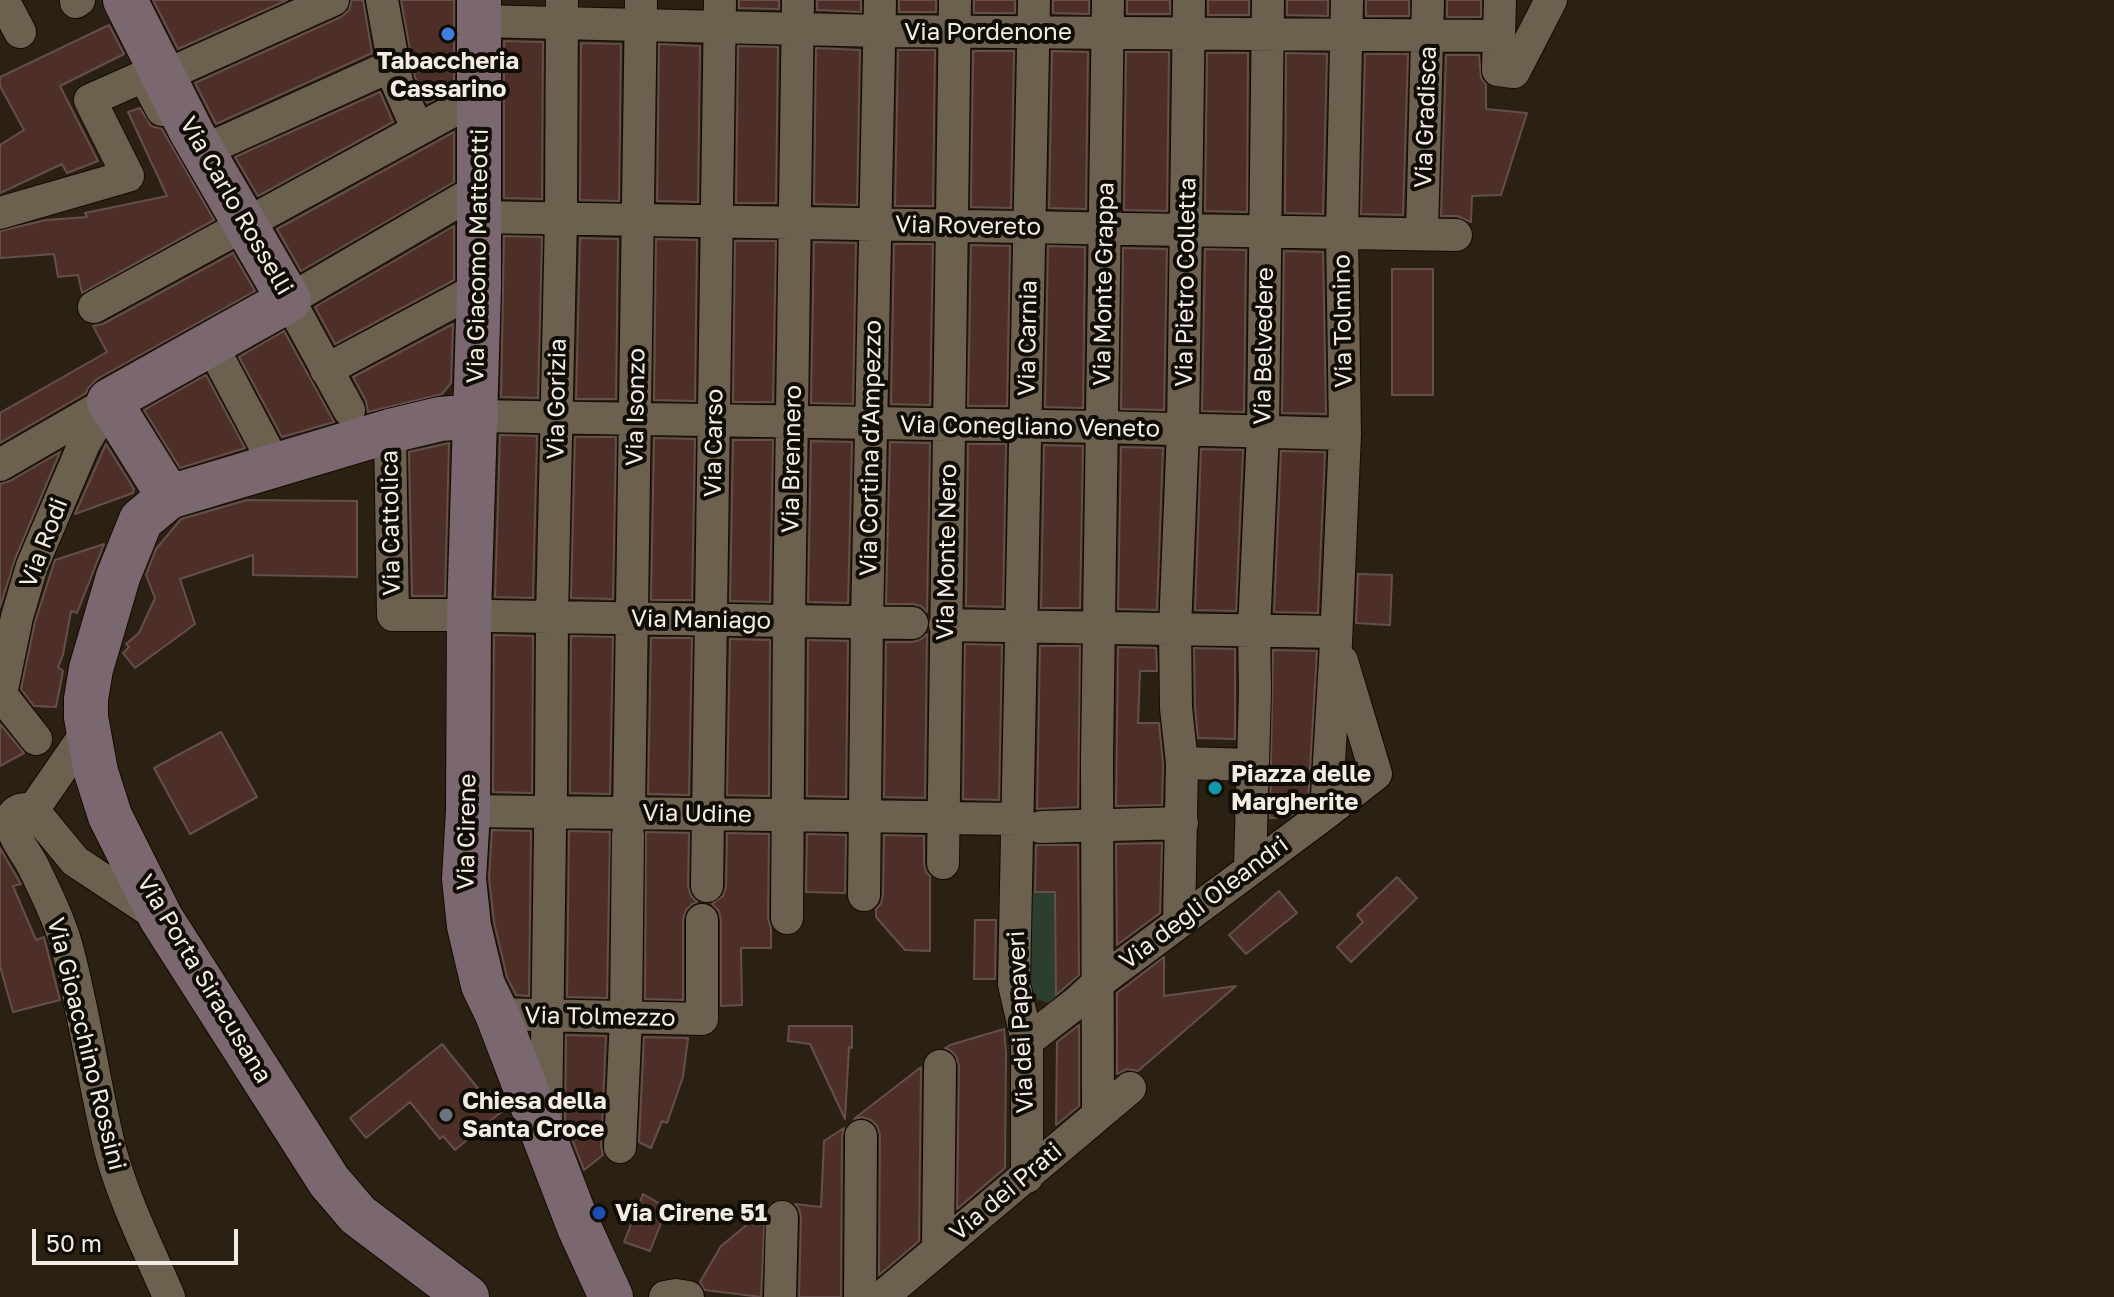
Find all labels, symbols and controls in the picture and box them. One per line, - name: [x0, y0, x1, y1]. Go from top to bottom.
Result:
- street label: Via Pordenone: [904, 18, 1072, 46]
- marker: Tabaccheria Cassarino: [439, 25, 457, 43]
- street label: Via Gradisca: [1409, 45, 1443, 189]
- place label: Tabaccheria Cassarino: [377, 47, 519, 103]
- street label: Via Carlo Rosselli: [173, 112, 299, 300]
- street label: Via Giacomo Matteotti: [461, 128, 495, 384]
- street label: Via Pietro Colletta: [1170, 177, 1202, 387]
- street label: Via Monte Grappa: [1088, 182, 1120, 386]
- street label: Via Rovereto: [895, 210, 1041, 242]
- street label: Via Tolmino: [1327, 254, 1359, 388]
- street label: Via Belvedere: [1248, 267, 1280, 425]
- street label: Via Carnia: [1013, 280, 1043, 396]
- street label: Via Cortina d'Ampezzo: [854, 320, 888, 576]
- street label: Via Gorizia: [542, 338, 572, 460]
- street label: Via Isonzo: [621, 348, 651, 466]
- street label: Via Brennero: [776, 385, 808, 533]
- street label: Via Carso: [699, 389, 729, 497]
- street label: Via Conegliano Veneto: [900, 410, 1160, 444]
- street label: Via Cattolica: [375, 450, 407, 596]
- street label: Via Monte Nero: [931, 463, 963, 641]
- street label: Via Rodi: [14, 494, 74, 592]
- street label: Via Maniago: [631, 604, 771, 636]
- place label: Piazza delle Margherite: [1231, 760, 1371, 816]
- street label: Via Cirene: [452, 773, 482, 891]
- marker: Piazza delle Margherite: [1206, 779, 1224, 797]
- street label: Via Udine: [642, 799, 752, 829]
- street label: Via degli Oleandri: [1114, 830, 1294, 976]
- street label: Via Porta Siracusana: [130, 870, 278, 1088]
- street label: Via Gioacchino Rossini: [41, 915, 131, 1173]
- street label: Via dei Papaveri: [1002, 930, 1040, 1114]
- street label: Via Tolmezzo: [524, 1001, 676, 1033]
- place label: Chiesa della Santa Croce: [462, 1087, 607, 1143]
- marker: Chiesa della Santa Croce: [437, 1106, 455, 1124]
- street label: Via dei Prati: [944, 1137, 1068, 1247]
- place label: Via Cirene 51: [615, 1199, 767, 1227]
- marker: Via Cirene 51: [590, 1204, 608, 1222]
- scale bar: [36, 1213, 242, 1263]
- text: 50 m: [46, 1228, 102, 1257]

